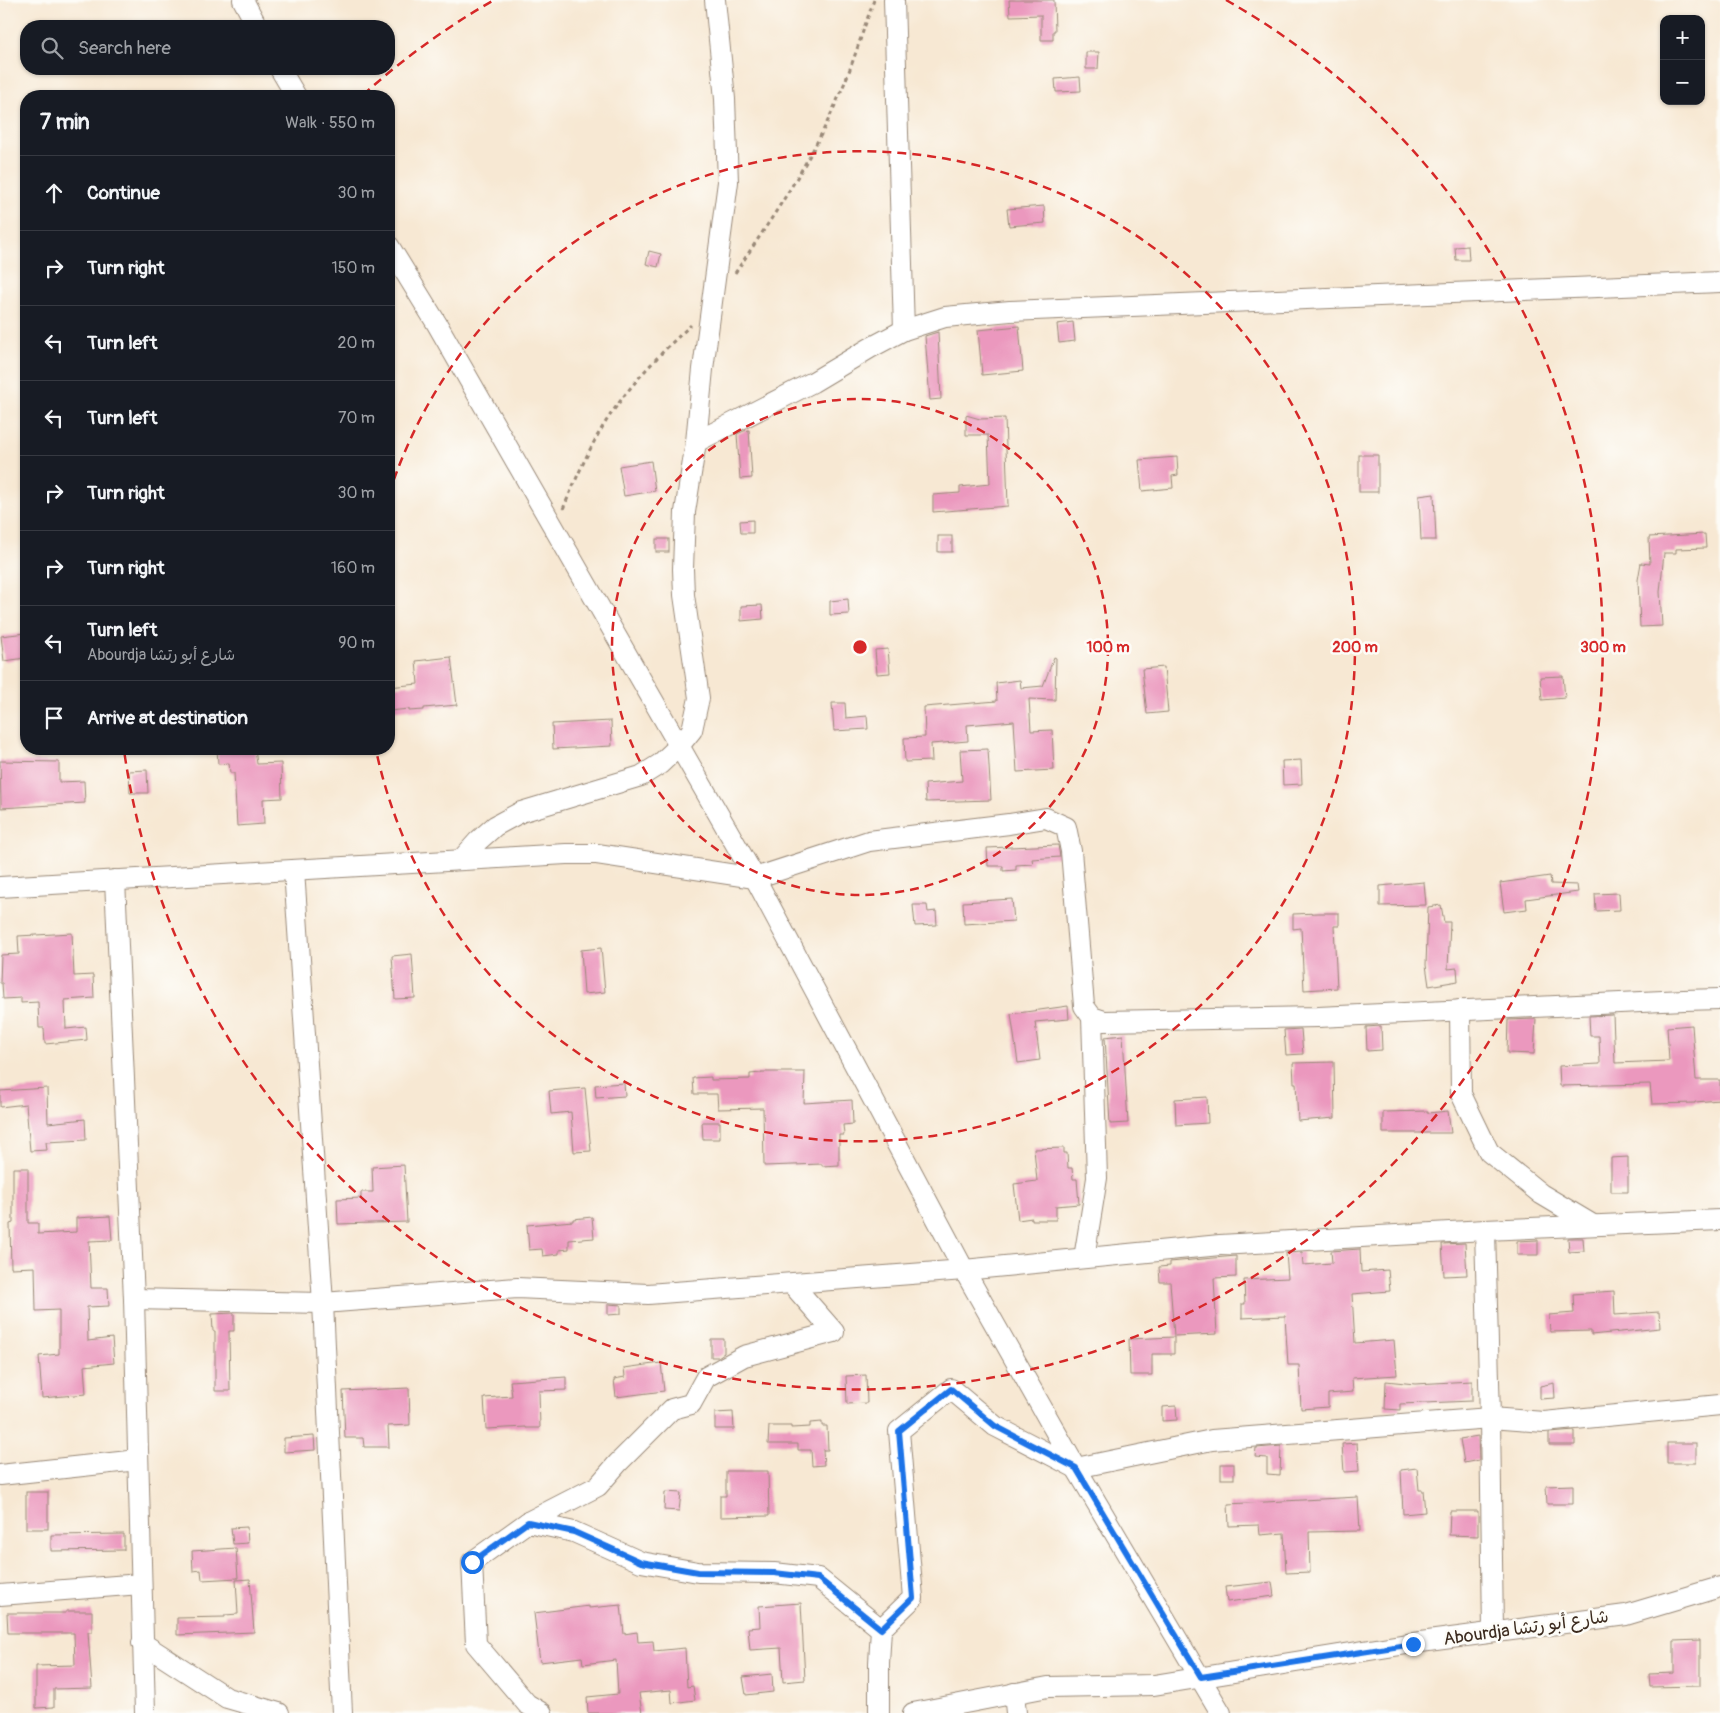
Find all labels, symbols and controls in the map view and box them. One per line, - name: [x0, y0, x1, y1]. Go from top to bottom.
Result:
- map controls: [1660, 15, 1705, 105]
- button: +: [1660, 15, 1705, 60]
- search box: [20, 20, 395, 75]
- icon: search: [38, 34, 66, 62]
- text: Search here: [78, 36, 171, 60]
- button: −: [1660, 60, 1705, 105]
- text: 7 min: [40, 109, 90, 136]
- text: Walk · 550 m: [285, 113, 375, 133]
- icon: ahead: [40, 179, 68, 207]
- text: Continue: [87, 181, 160, 205]
- text: 30 m: [337, 183, 375, 203]
- icon: right: [40, 254, 68, 282]
- text: Turn right: [87, 256, 165, 280]
- text: 150 m: [331, 258, 375, 278]
- icon: left: [40, 329, 68, 357]
- text: Turn left: [87, 331, 157, 355]
- text: 20 m: [337, 333, 375, 353]
- icon: left: [40, 404, 68, 432]
- text: Turn left: [87, 406, 157, 430]
- text: 70 m: [338, 408, 375, 428]
- icon: right: [40, 479, 68, 507]
- text: Turn right: [87, 481, 165, 505]
- text: 30 m: [337, 483, 375, 503]
- icon: right: [40, 554, 68, 582]
- text: Turn right: [87, 556, 165, 580]
- text: 160 m: [331, 558, 375, 578]
- text: Turn left: [87, 618, 157, 642]
- icon: left: [40, 629, 68, 657]
- text: 90 m: [338, 633, 375, 653]
- centre of rings: [851, 638, 869, 656]
- text: 100 m: [1087, 638, 1129, 657]
- text: 200 m: [1332, 638, 1378, 657]
- text: 300 m: [1580, 638, 1626, 657]
- text: Abourdja شارع أبو رتشا: [87, 645, 235, 665]
- icon: arrive: [40, 704, 68, 732]
- text: Arrive at destination: [87, 706, 248, 730]
- route start: [461, 1551, 484, 1574]
- street label: Abourdja شارع أبو رتشا: [1442, 1605, 1610, 1651]
- route end: [1402, 1633, 1425, 1656]

